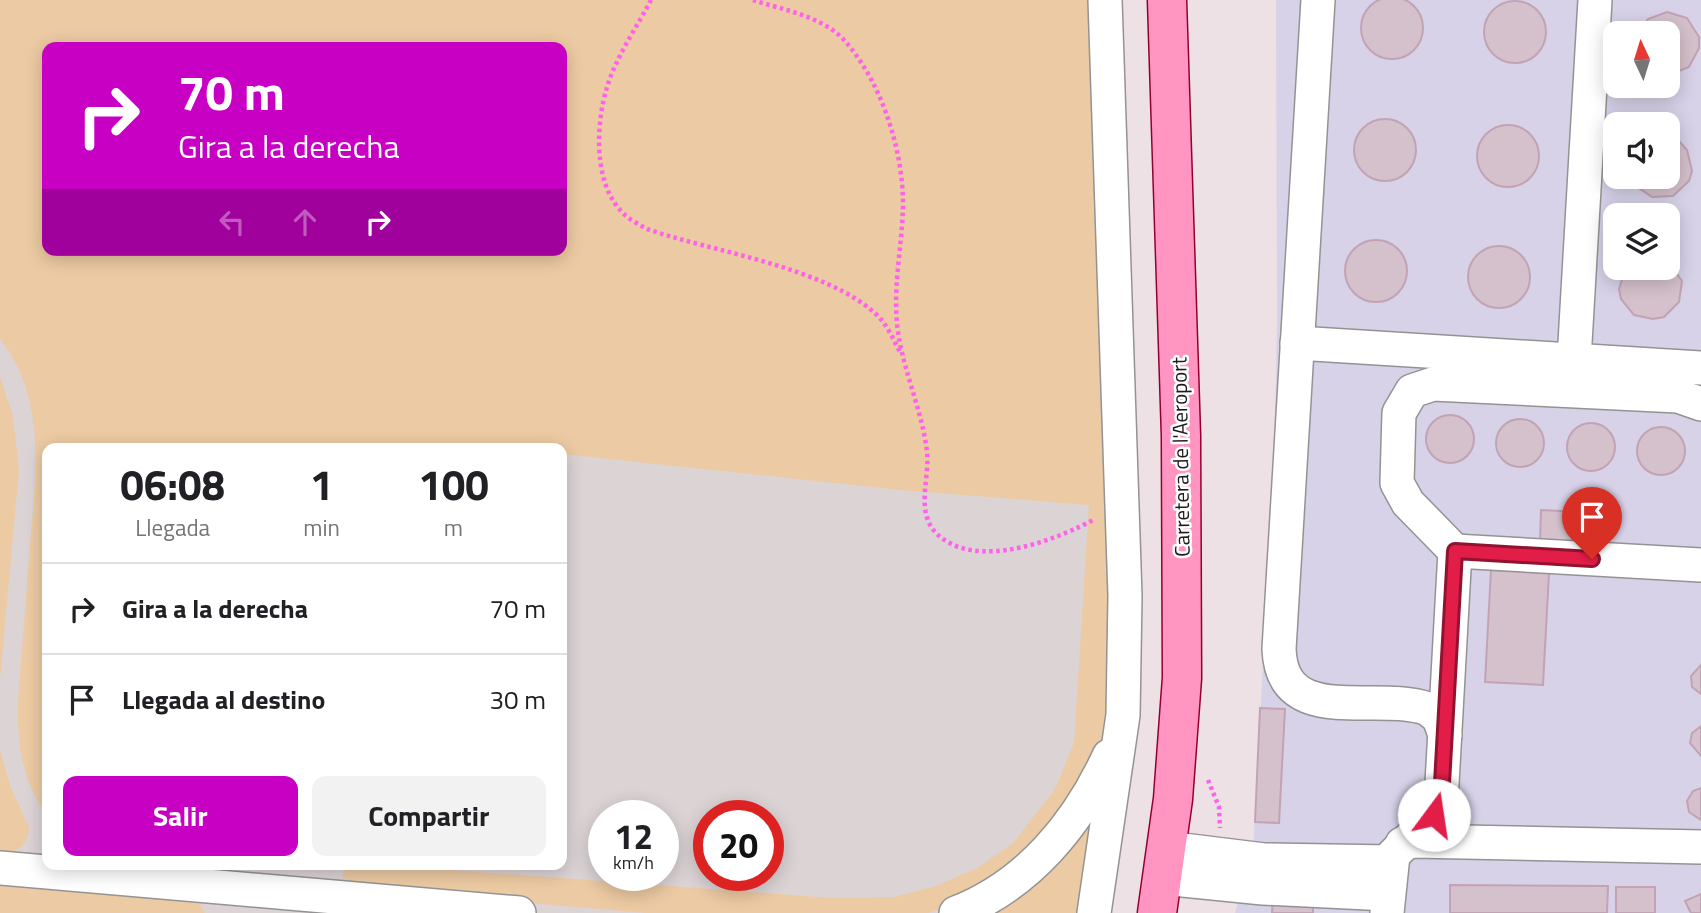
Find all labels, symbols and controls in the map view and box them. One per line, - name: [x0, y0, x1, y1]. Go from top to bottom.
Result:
- north arrow: [1603, 21, 1680, 98]
- map controls: [1603, 21, 1680, 280]
- text: 70 m: [178, 54, 285, 129]
- icon: right: [63, 70, 154, 161]
- button: sound: [1603, 112, 1680, 189]
- text: Gira a la derecha: [178, 122, 400, 170]
- icon: left: [213, 203, 251, 241]
- icon: ahead: [286, 203, 324, 241]
- icon: right: [359, 203, 397, 241]
- button: layers: [1603, 203, 1680, 280]
- street label: Carretera de l'Aeroport: [1162, 356, 1198, 557]
- text: 06:08: [120, 452, 225, 516]
- text: 1: [310, 452, 333, 516]
- text: 100: [418, 452, 489, 516]
- pin: [1562, 487, 1622, 559]
- icon: arrive: [1573, 498, 1611, 536]
- text: Llegada: [135, 510, 210, 545]
- text: min: [303, 510, 340, 545]
- text: m: [444, 510, 463, 545]
- text: Gira a la derecha: [122, 589, 308, 628]
- text: 70 m: [489, 589, 546, 628]
- icon: right: [63, 590, 101, 628]
- text: Llegada al destino: [122, 680, 325, 719]
- text: 30 m: [489, 680, 546, 719]
- icon: arrive: [63, 681, 101, 719]
- button: Salir: [63, 776, 298, 856]
- button: Compartir: [312, 776, 546, 856]
- position arrow: [1397, 778, 1471, 852]
- speed limit sign: 20: [693, 800, 784, 891]
- text: 12: [614, 809, 653, 863]
- text: km/h: [613, 849, 654, 876]

